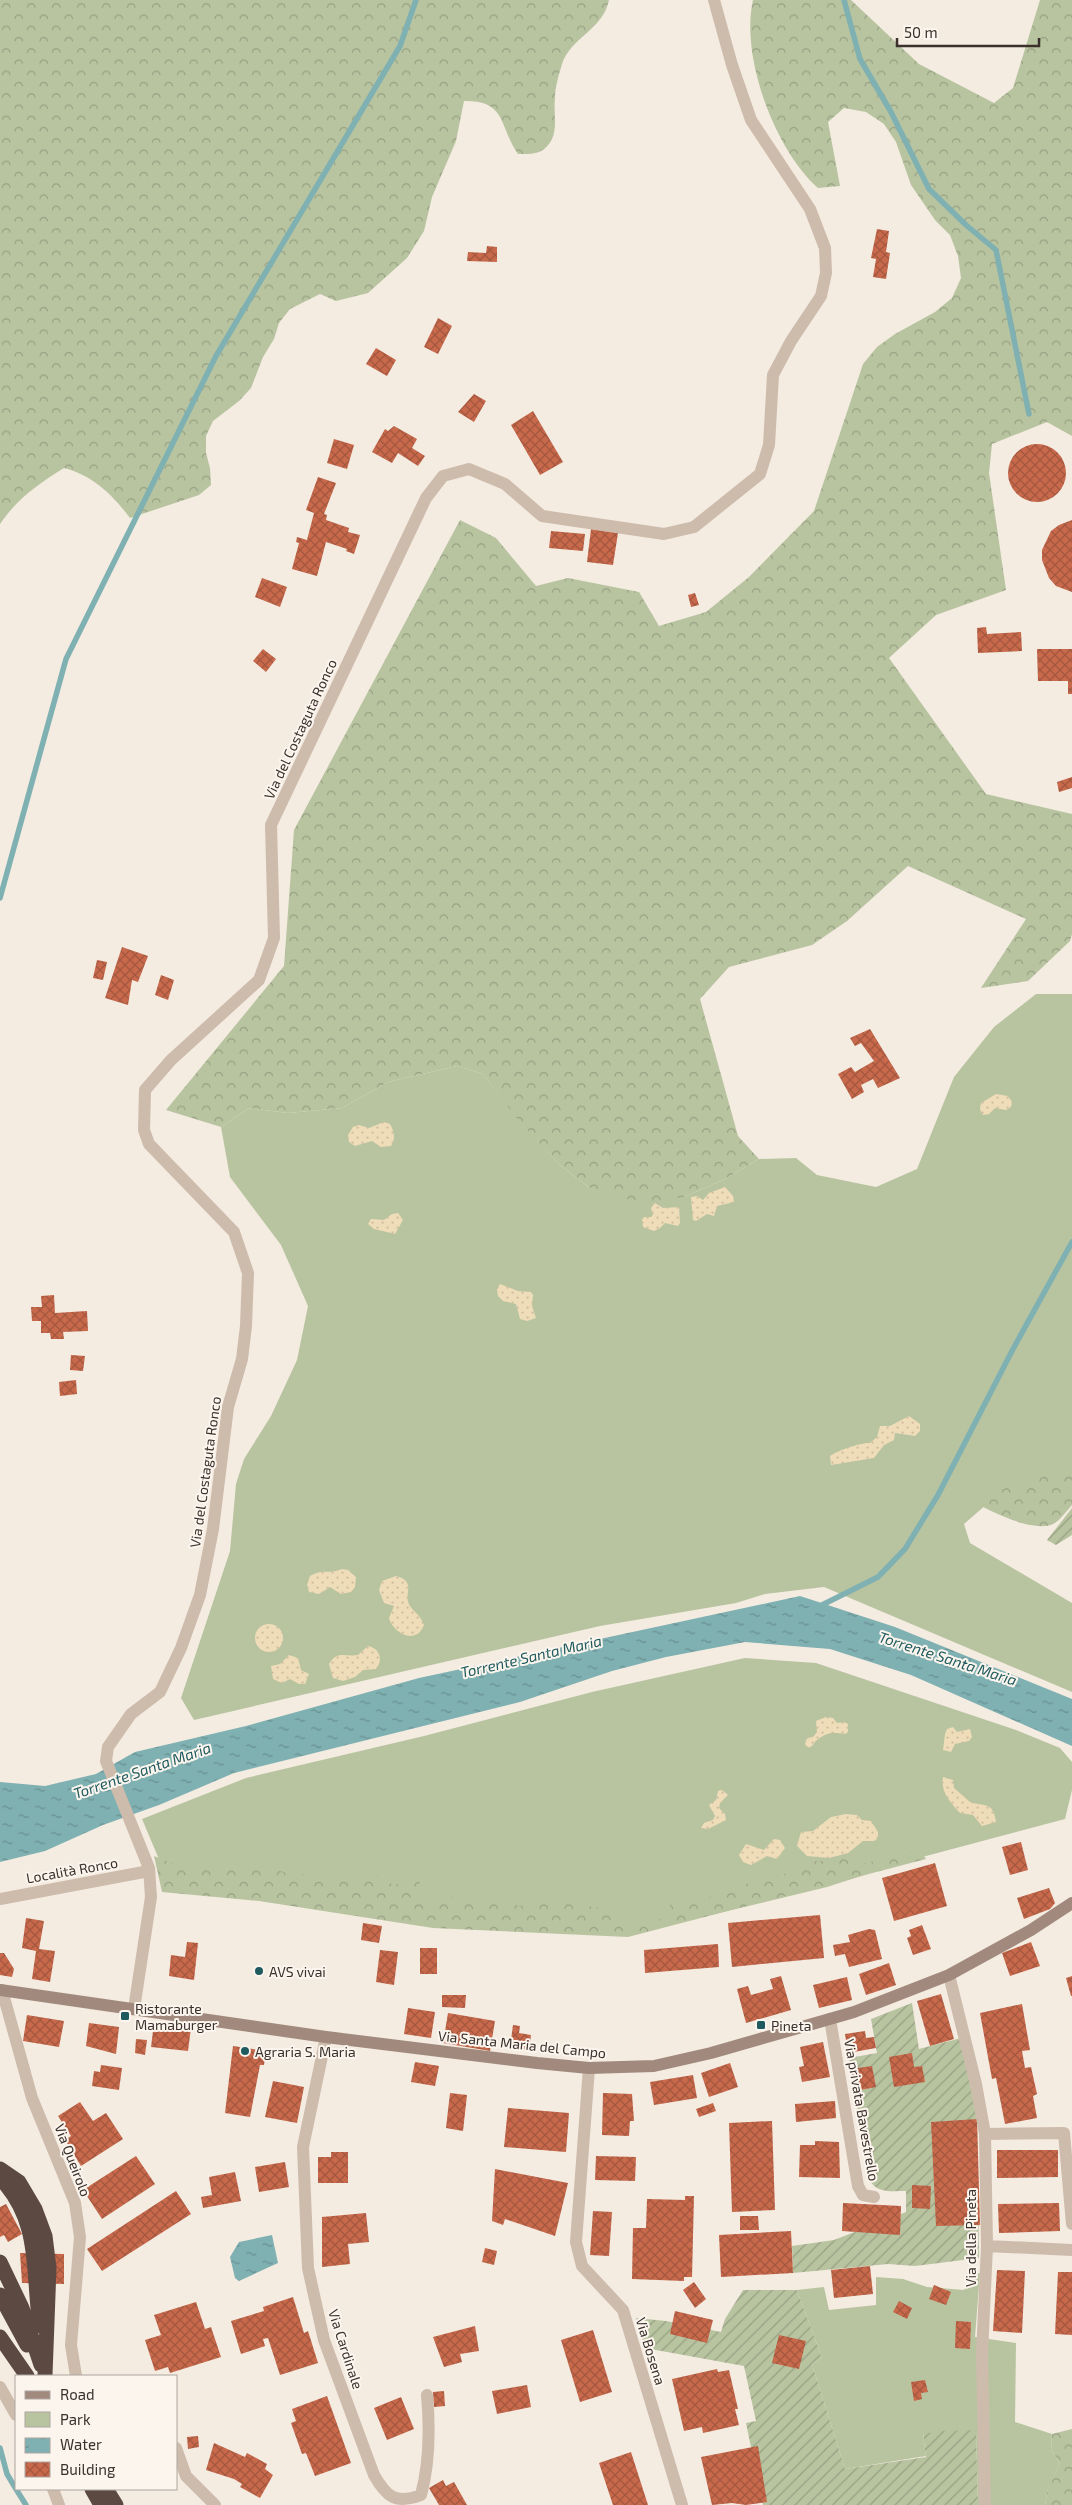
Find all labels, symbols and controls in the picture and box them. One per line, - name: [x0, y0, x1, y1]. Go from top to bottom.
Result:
- scale bar: [897, 15, 1040, 47]
- text: 50 m: [904, 23, 938, 41]
- street label: Via del Costaguta Ronco: [260, 656, 340, 802]
- street label: Via del Costaguta Ronco: [186, 1395, 224, 1549]
- water label: Torrente Santa Maria: [877, 1627, 1019, 1689]
- water label: Torrente Santa Maria: [459, 1631, 603, 1681]
- water label: Torrente Santa Maria: [71, 1738, 213, 1802]
- street label: Località Ronco: [25, 1854, 119, 1886]
- place label: AVS vivai: [269, 1963, 326, 1980]
- marker: AVS vivai: [253, 1965, 265, 1977]
- place label: Ristorante Mamaburger: [135, 2000, 218, 2033]
- marker: Ristorante Mamaburger: [119, 2010, 131, 2022]
- place label: Pineta: [771, 2017, 811, 2034]
- marker: Pineta: [755, 2019, 767, 2031]
- street label: Via Santa Maria del Campo: [437, 2027, 607, 2061]
- street label: Via privata Bavestrello: [841, 2038, 883, 2182]
- place label: Agraria S. Maria: [255, 2043, 356, 2060]
- marker: Agraria S. Maria: [239, 2045, 251, 2057]
- street label: Via Queirolo: [51, 2121, 95, 2199]
- street label: Via della Pineta: [962, 2189, 979, 2287]
- street label: Via Cardinale: [325, 2307, 367, 2391]
- street label: Via Bosena: [633, 2315, 669, 2387]
- legend: [15, 2375, 178, 2490]
- text: Road: [60, 2385, 95, 2403]
- text: Park: [60, 2410, 91, 2428]
- text: Water: [60, 2435, 102, 2453]
- text: Building: [60, 2460, 116, 2478]

